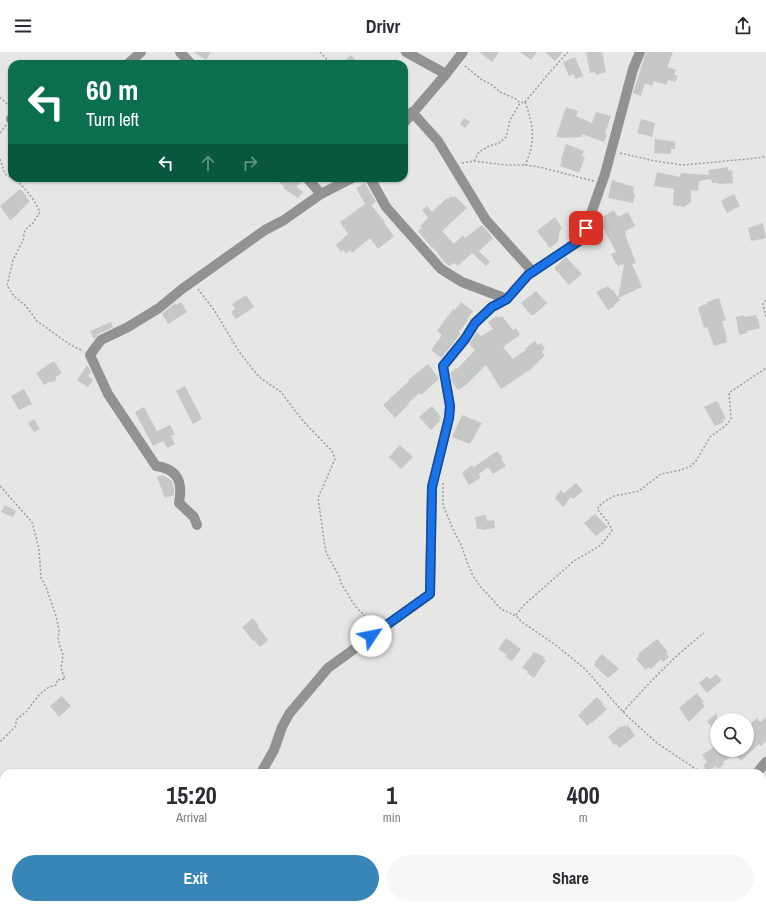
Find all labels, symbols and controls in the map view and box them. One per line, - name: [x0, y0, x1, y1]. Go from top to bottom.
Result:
- text: Drivr: [366, 14, 400, 39]
- icon: menu: [12, 15, 34, 37]
- icon: share: [732, 15, 754, 37]
- text: 60 m: [86, 71, 138, 109]
- icon: left: [20, 76, 72, 128]
- text: Turn left: [86, 107, 139, 132]
- icon: left: [155, 152, 177, 174]
- icon: ahead: [197, 152, 219, 174]
- icon: right: [239, 152, 261, 174]
- pin: [569, 211, 603, 245]
- icon: arrive: [575, 217, 597, 239]
- position arrow: [350, 615, 392, 657]
- map controls: [710, 713, 754, 757]
- button: search: [710, 713, 754, 757]
- text: 15:20: [166, 779, 217, 811]
- text: 1: [386, 779, 397, 811]
- text: 400: [567, 779, 600, 811]
- text: Arrival: [176, 809, 207, 826]
- text: min: [383, 809, 401, 826]
- text: m: [579, 809, 588, 826]
- button: Exit: [12, 855, 379, 901]
- button: Share: [387, 855, 754, 901]

